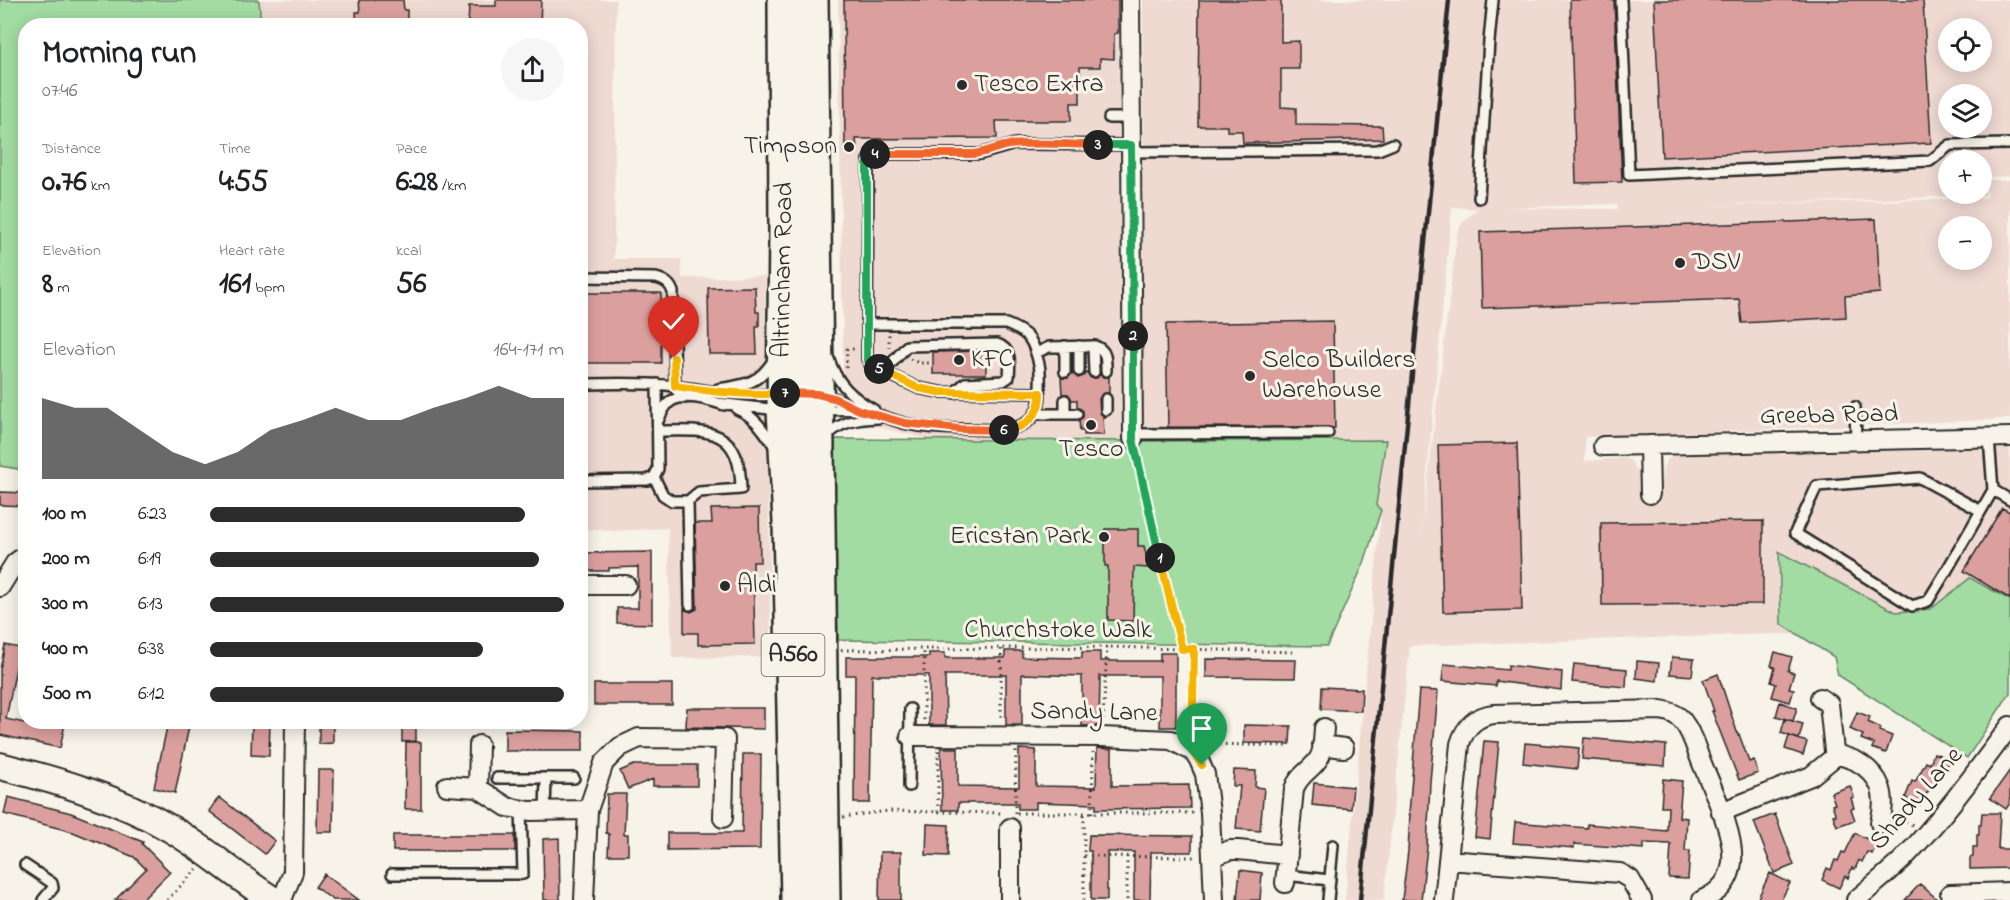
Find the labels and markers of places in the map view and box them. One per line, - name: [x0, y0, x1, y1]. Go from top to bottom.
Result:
- place label: Tesco Extra: [974, 66, 1104, 104]
- marker: Tesco Extra: [955, 78, 969, 92]
- place label: Timpson: [744, 128, 837, 166]
- pin: 3: [1083, 130, 1113, 160]
- pin: 4: [860, 139, 890, 169]
- marker: Timpson: [842, 140, 856, 154]
- place label: DSV: [1691, 244, 1741, 282]
- marker: DSV: [1673, 256, 1687, 270]
- pin: [648, 296, 699, 358]
- pin: 2: [1118, 321, 1148, 351]
- place label: KFC: [971, 341, 1013, 379]
- place label: Selco Builders Warehouse: [1262, 342, 1415, 410]
- marker: KFC: [952, 353, 966, 367]
- pin: 5: [864, 354, 894, 384]
- marker: Selco Builders Warehouse: [1243, 369, 1257, 383]
- pin: 7: [770, 378, 800, 408]
- pin: 6: [989, 415, 1019, 445]
- marker: Tesco: [1084, 418, 1098, 432]
- place label: Tesco: [1059, 431, 1123, 469]
- place label: Ericstan Park: [950, 518, 1093, 556]
- marker: Ericstan Park: [1097, 530, 1111, 544]
- pin: 1: [1145, 543, 1175, 573]
- place label: Aldi: [737, 567, 777, 605]
- marker: Aldi: [718, 579, 732, 593]
- pin: [1176, 703, 1227, 765]

